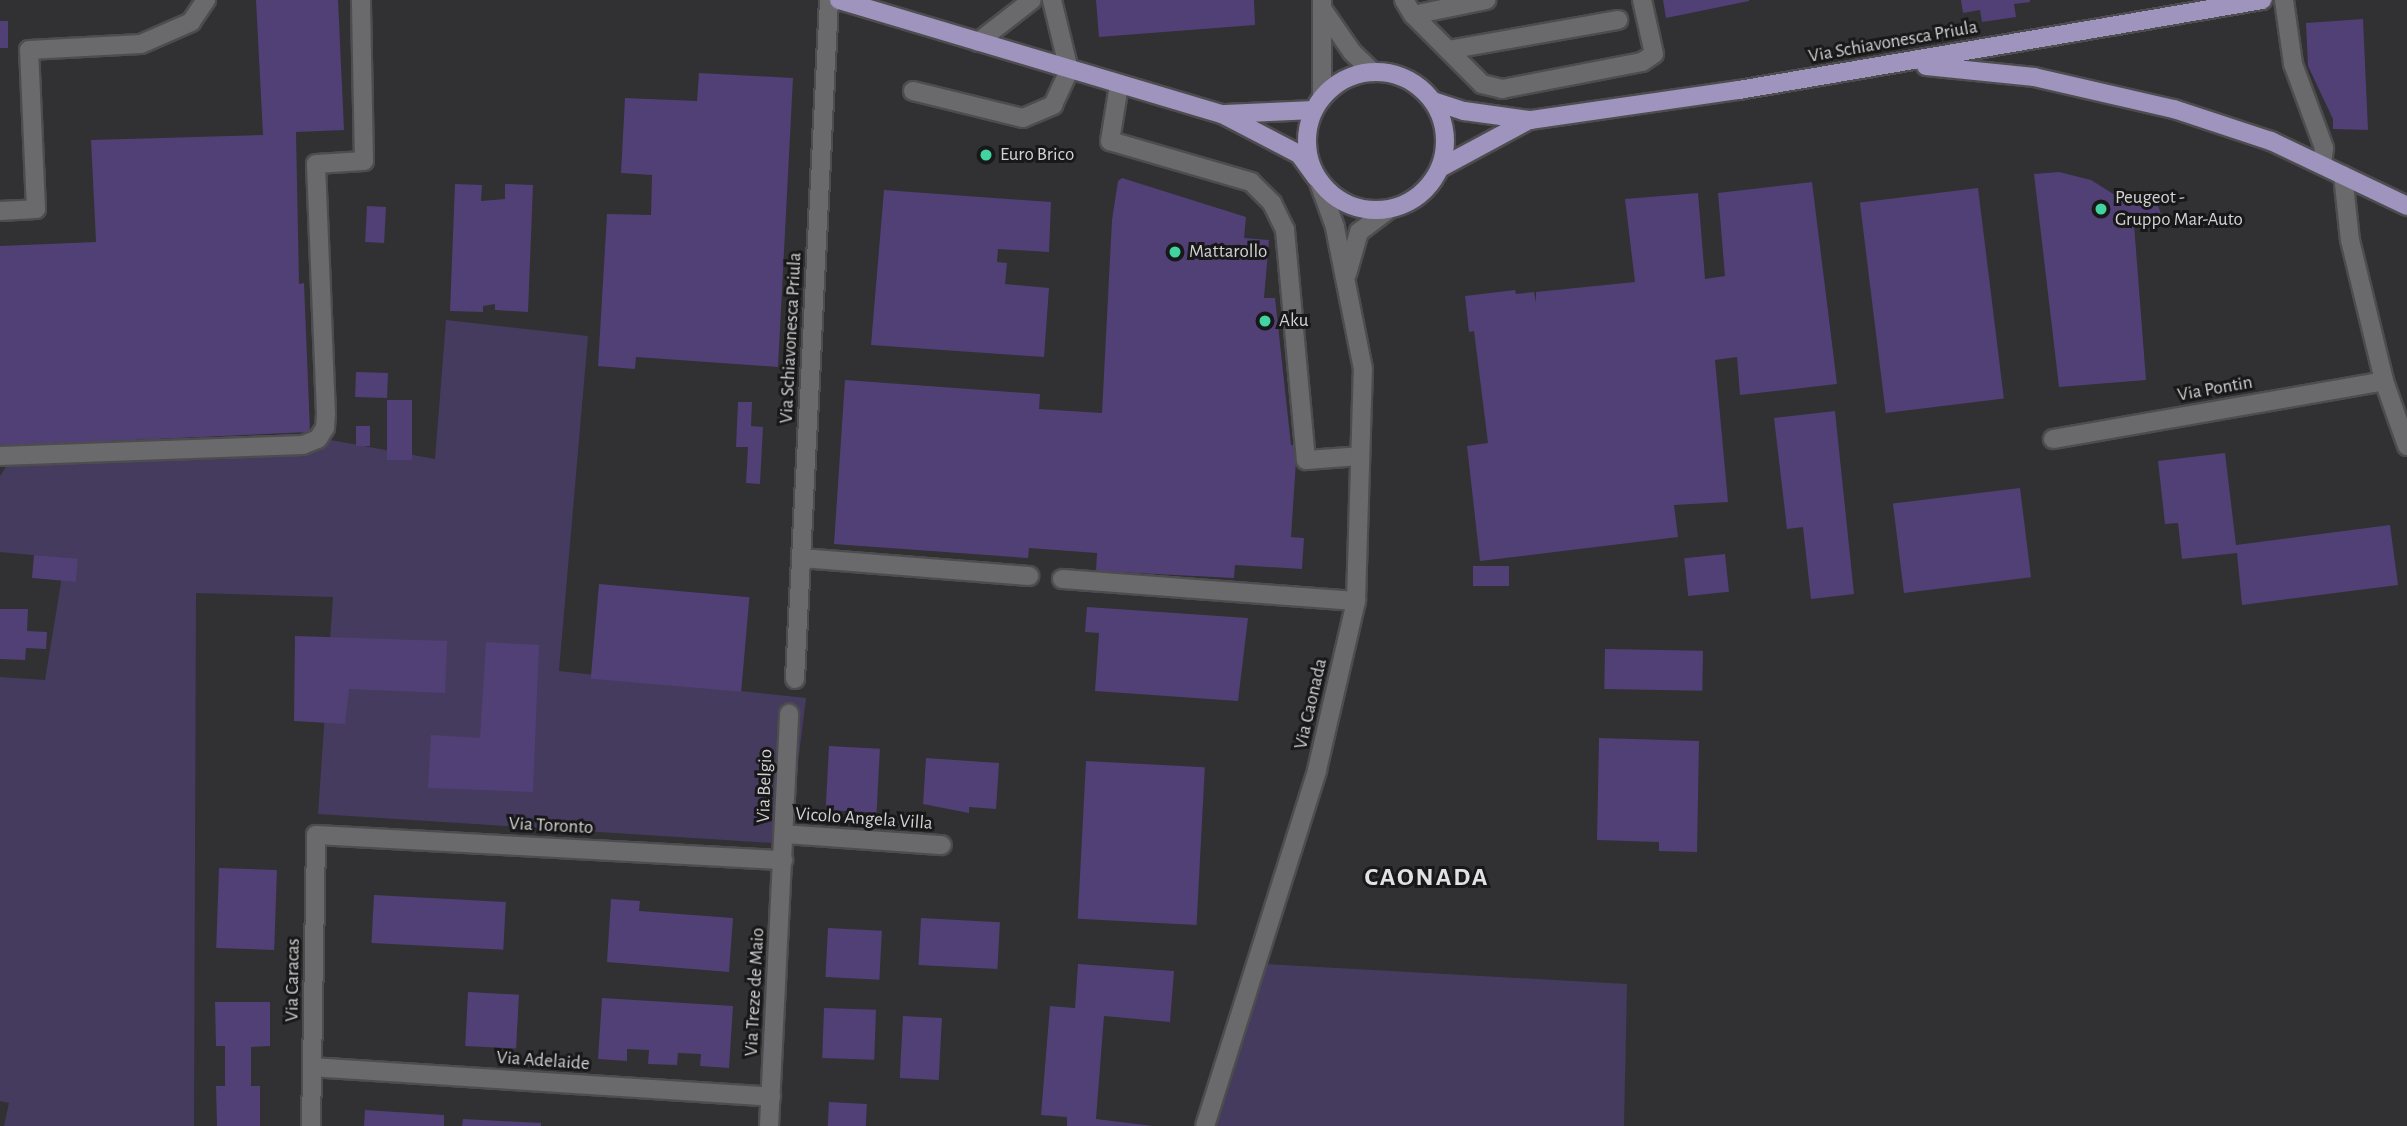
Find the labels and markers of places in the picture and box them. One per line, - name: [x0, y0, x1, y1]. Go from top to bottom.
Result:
- place label: Euro Brico: [1000, 144, 1074, 166]
- marker: Euro Brico: [978, 147, 994, 163]
- place label: Peugeot - Gruppo Mar-Auto: [2115, 187, 2243, 231]
- marker: Peugeot - Gruppo Mar-Auto: [2093, 201, 2109, 217]
- place label: Mattarollo: [1189, 241, 1267, 263]
- marker: Mattarollo: [1167, 244, 1183, 260]
- place label: Aku: [1279, 310, 1308, 332]
- marker: Aku: [1257, 313, 1273, 329]

